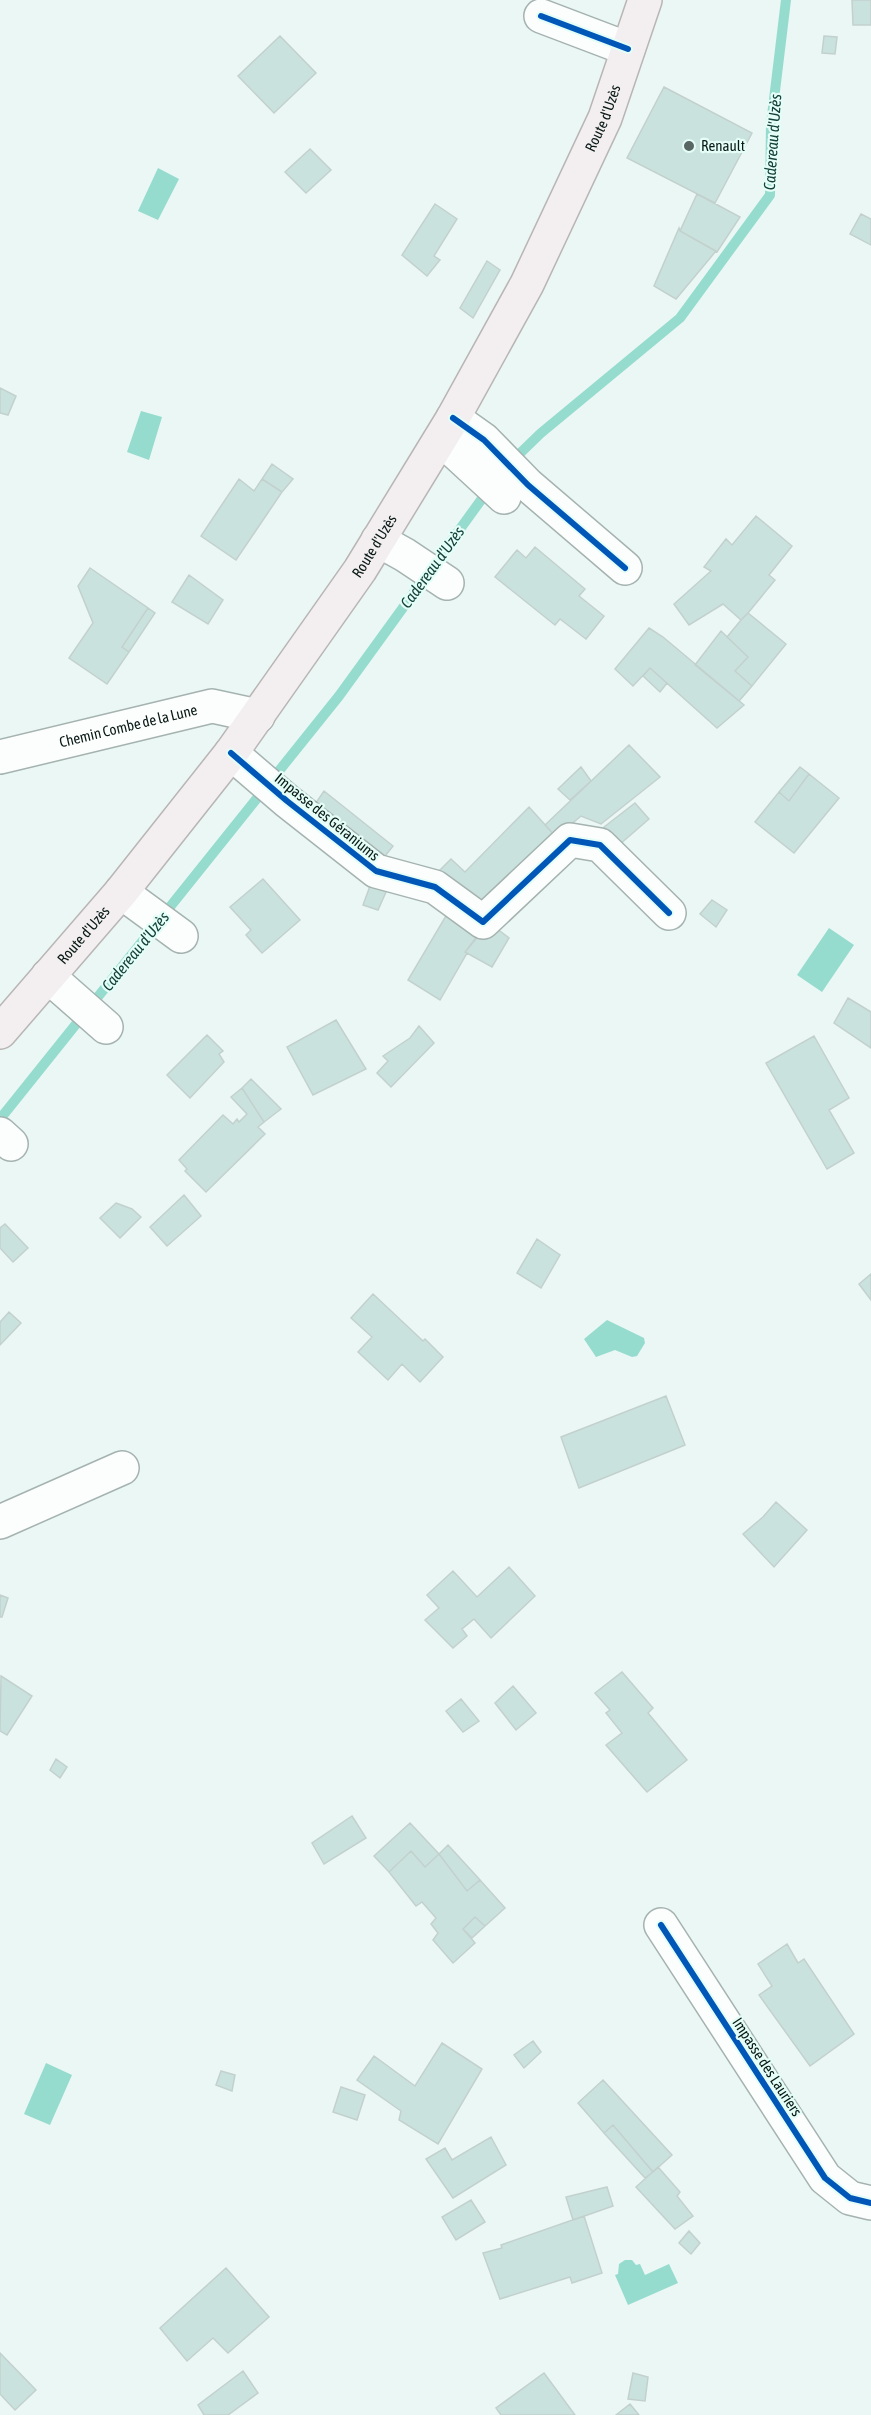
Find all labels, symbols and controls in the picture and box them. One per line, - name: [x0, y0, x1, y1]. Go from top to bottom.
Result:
- street label: Route d'Uzès: [581, 82, 624, 154]
- water label: Cadereau d'Uzès: [760, 93, 784, 191]
- place label: Renault: [701, 137, 745, 154]
- marker: Renault: [682, 139, 696, 153]
- street label: Route d'Uzès: [348, 511, 400, 581]
- water label: Cadereau d'Uzès: [396, 523, 468, 611]
- street label: Chemin Combe de la Lune: [58, 701, 199, 750]
- street label: Impasse des Géraniums: [272, 769, 383, 864]
- street label: Route d'Uzès: [54, 903, 113, 967]
- water label: Cadereau d'Uzès: [98, 908, 172, 994]
- street label: Impasse des Lauriers: [729, 2014, 806, 2119]

